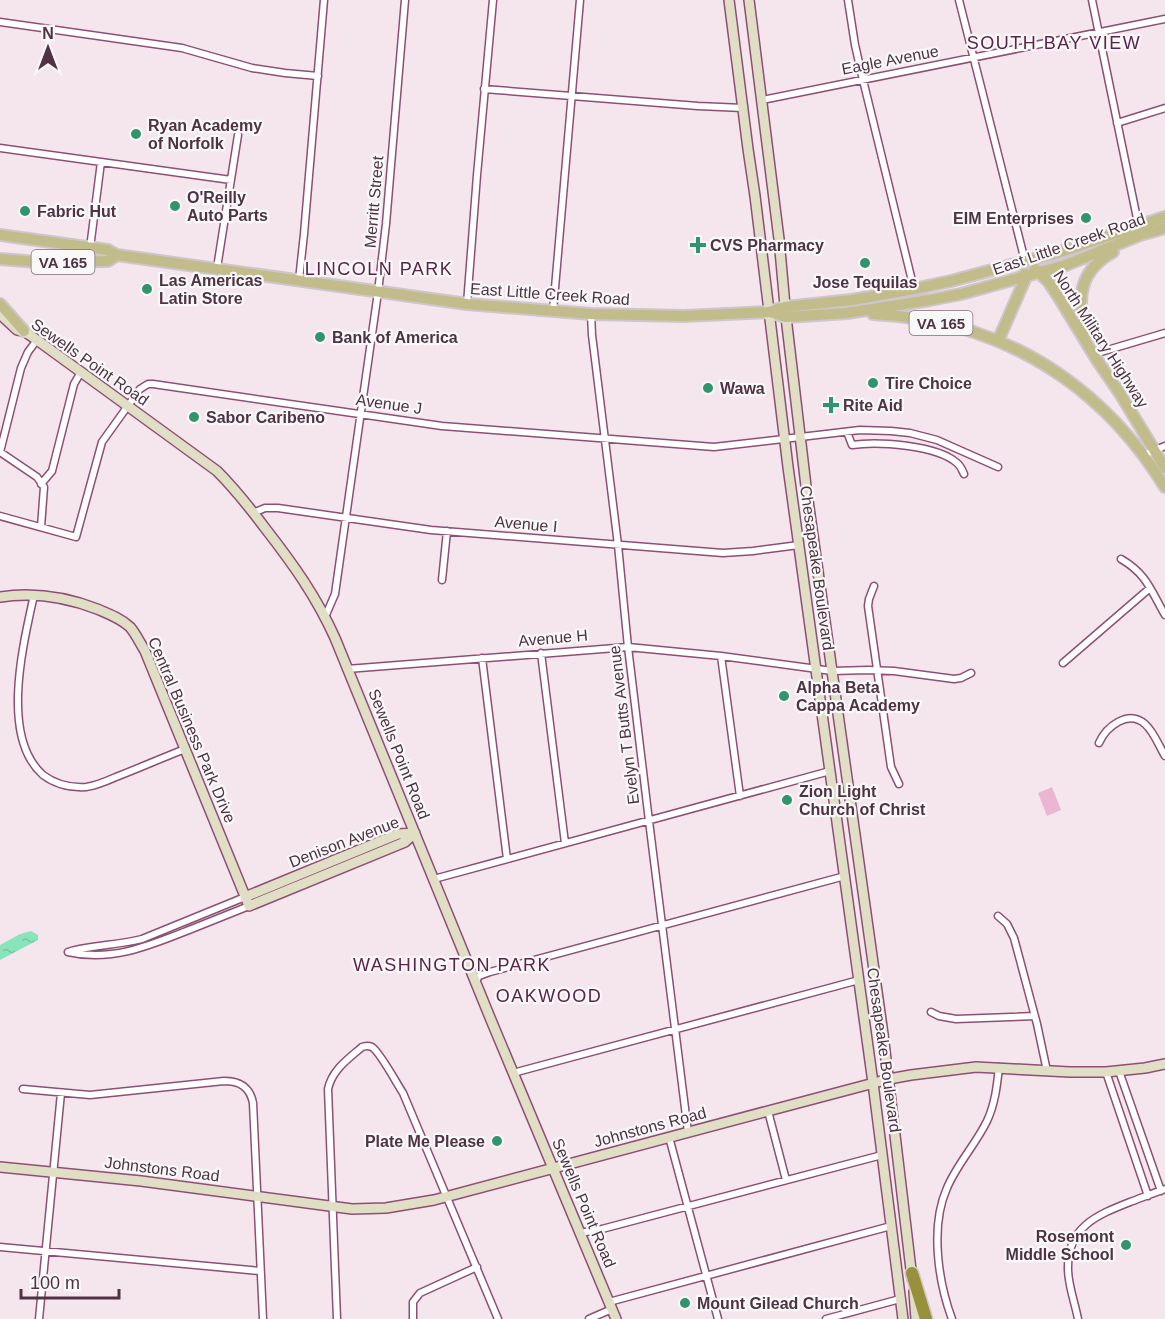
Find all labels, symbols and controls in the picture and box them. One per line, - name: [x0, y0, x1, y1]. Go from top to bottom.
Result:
- north arrow: [18, 18, 78, 78]
- text: N: [42, 25, 54, 42]
- district label: SOUTH BAY VIEW: [967, 33, 1141, 53]
- street label: Eagle Avenue: [840, 42, 940, 78]
- place label: Ryan Academy of Norfolk: [148, 117, 262, 152]
- marker: Ryan Academy of Norfolk: [129, 127, 143, 141]
- street label: Merritt Street: [362, 155, 387, 249]
- place label: O'Reilly Auto Parts: [187, 189, 268, 224]
- marker: O'Reilly Auto Parts: [168, 199, 182, 213]
- place label: Fabric Hut: [37, 203, 117, 220]
- marker: Fabric Hut: [18, 204, 32, 218]
- place label: EIM Enterprises: [953, 210, 1074, 227]
- street label: East Little Creek Road: [991, 210, 1147, 278]
- marker: EIM Enterprises: [1079, 211, 1093, 225]
- place label: CVS Pharmacy: [710, 237, 824, 254]
- marker: CVS Pharmacy: [691, 238, 705, 252]
- road number: VA 165: [32, 250, 94, 274]
- marker: Jose Tequilas: [858, 256, 872, 270]
- district label: LINCOLN PARK: [305, 259, 453, 279]
- street label: North Military Highway: [1050, 267, 1152, 411]
- place label: Las Americas Latin Store: [159, 272, 263, 307]
- place label: Jose Tequilas: [813, 274, 917, 291]
- street label: East Little Creek Road: [470, 280, 630, 308]
- marker: Las Americas Latin Store: [140, 282, 154, 296]
- road number: VA 165: [910, 311, 972, 335]
- street label: Sewells Point Road: [28, 315, 152, 409]
- place label: Bank of America: [332, 329, 458, 346]
- marker: Bank of America: [313, 330, 327, 344]
- place label: Tire Choice: [885, 375, 972, 392]
- marker: Tire Choice: [866, 376, 880, 390]
- place label: Wawa: [720, 380, 765, 397]
- marker: Wawa: [701, 381, 715, 395]
- street label: Avenue J: [355, 391, 423, 417]
- place label: Rite Aid: [843, 397, 903, 414]
- marker: Rite Aid: [824, 398, 838, 412]
- place label: Sabor Caribeno: [206, 409, 325, 426]
- marker: Sabor Caribeno: [187, 410, 201, 424]
- street label: Chesapeake Boulevard: [797, 484, 837, 652]
- street label: Avenue I: [494, 513, 558, 535]
- street label: Avenue H: [517, 626, 589, 650]
- street label: Central Business Park Drive: [145, 635, 239, 825]
- street label: Evelyn T Butts Avenue: [606, 644, 642, 805]
- place label: Alpha Beta Cappa Academy: [796, 679, 920, 714]
- street label: Sewells Point Road: [365, 686, 433, 822]
- marker: Alpha Beta Cappa Academy: [777, 689, 791, 703]
- place label: Zion Light Church of Christ: [799, 783, 926, 818]
- marker: Zion Light Church of Christ: [780, 793, 794, 807]
- street label: Denison Avenue: [287, 813, 401, 871]
- district label: WASHINGTON PARK: [353, 955, 551, 975]
- street label: Chesapeake Boulevard: [864, 966, 904, 1134]
- district label: OAKWOOD: [496, 986, 602, 1006]
- street label: Johnstons Road: [592, 1104, 708, 1150]
- place label: Plate Me Please: [365, 1133, 485, 1150]
- marker: Plate Me Please: [490, 1134, 504, 1148]
- street label: Sewells Point Road: [549, 1136, 619, 1270]
- street label: Johnstons Road: [104, 1154, 220, 1184]
- place label: Rosemont Middle School: [1006, 1228, 1115, 1263]
- marker: Rosemont Middle School: [1119, 1238, 1133, 1252]
- scale bar: [21, 1262, 118, 1300]
- text: 100 m: [30, 1273, 80, 1293]
- place label: Mount Gilead Church: [697, 1295, 859, 1312]
- marker: Mount Gilead Church: [678, 1296, 692, 1310]

